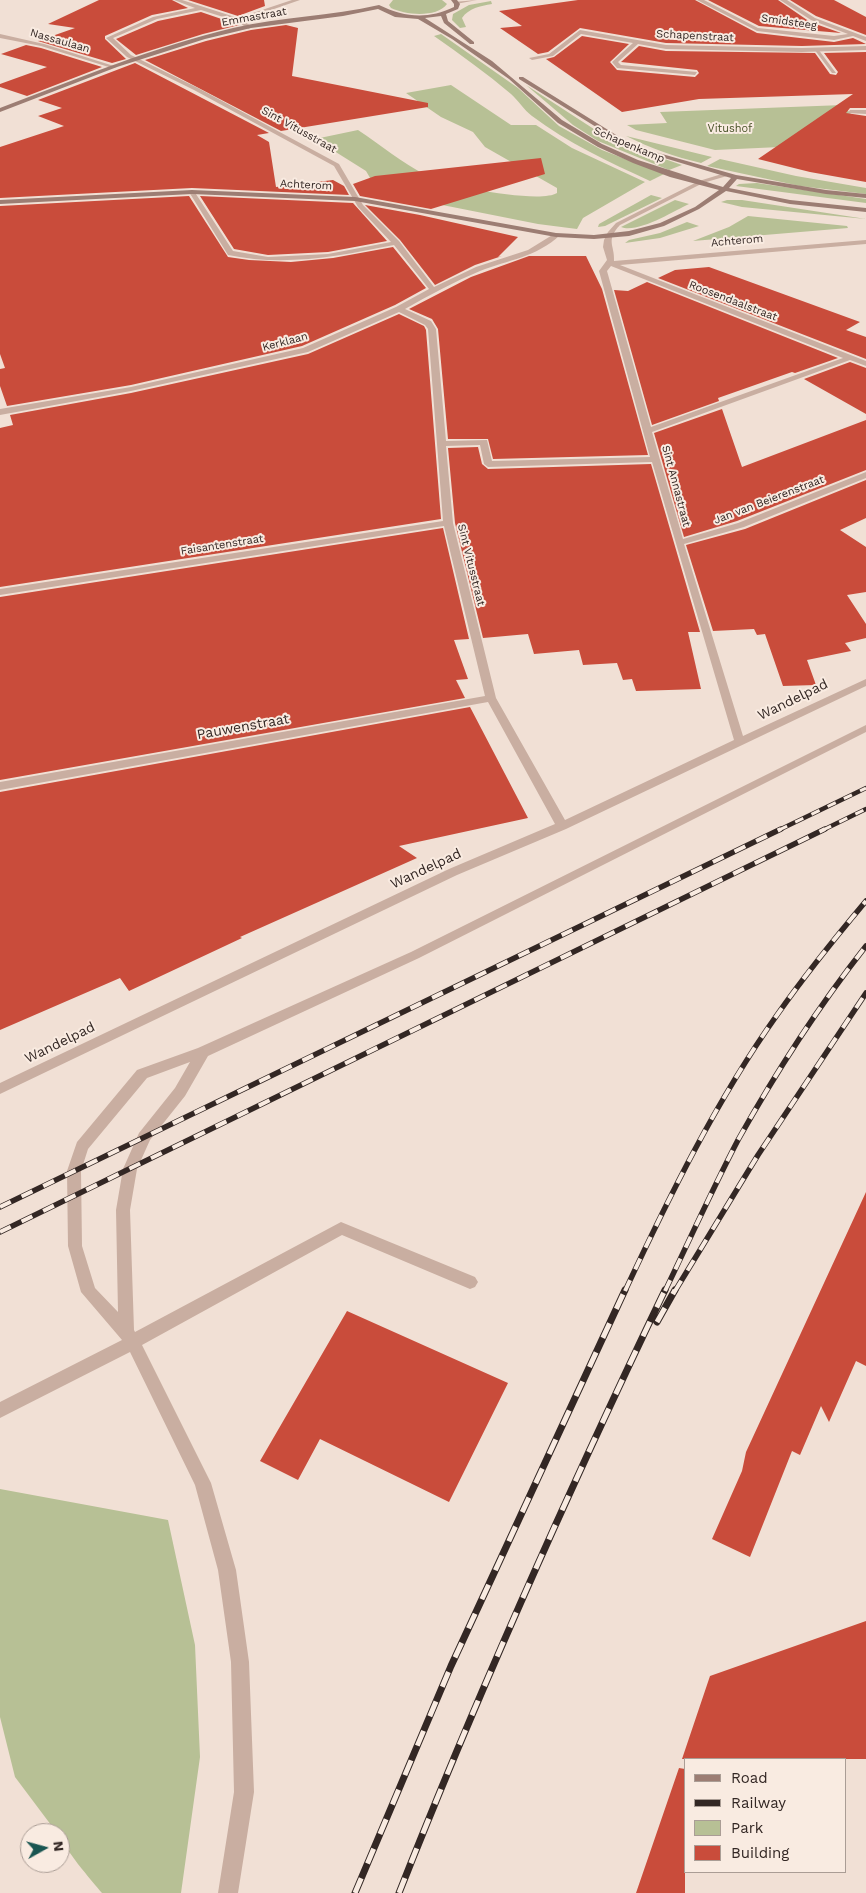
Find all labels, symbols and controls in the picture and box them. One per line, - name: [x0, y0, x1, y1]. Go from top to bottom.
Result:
- street label: Emmastraat: [220, 5, 288, 29]
- street label: Smidsteeg: [760, 12, 818, 32]
- street label: Nassaulaan: [29, 26, 91, 56]
- street label: Schapenstraat: [656, 27, 734, 45]
- street label: Sint Vitusstraat: [259, 104, 339, 156]
- park label: Vitushof: [708, 122, 752, 136]
- street label: Schapenkamp: [591, 124, 667, 166]
- street label: Achterom: [279, 177, 333, 193]
- street label: Achterom: [710, 232, 764, 250]
- street label: Roosendaalstraat: [687, 278, 779, 324]
- street label: Kerklaan: [261, 330, 309, 354]
- street label: Sint Annastraat: [659, 444, 693, 528]
- street label: Jan van Beierenstraat: [712, 473, 826, 527]
- street label: Sint Vitusstraat: [454, 523, 488, 607]
- street label: Faisantenstraat: [180, 532, 264, 558]
- street label: Wandelpad: [755, 676, 831, 724]
- street label: Pauwenstraat: [195, 711, 291, 743]
- street label: Wandelpad: [388, 845, 464, 893]
- street label: Wandelpad: [22, 1019, 98, 1067]
- legend: [684, 1758, 846, 1873]
- text: Road: [731, 1769, 768, 1787]
- text: Railway: [731, 1794, 786, 1812]
- text: Park: [731, 1819, 763, 1837]
- north arrow: [20, 1823, 70, 1873]
- text: N: [50, 1840, 67, 1852]
- text: Building: [731, 1844, 789, 1862]

